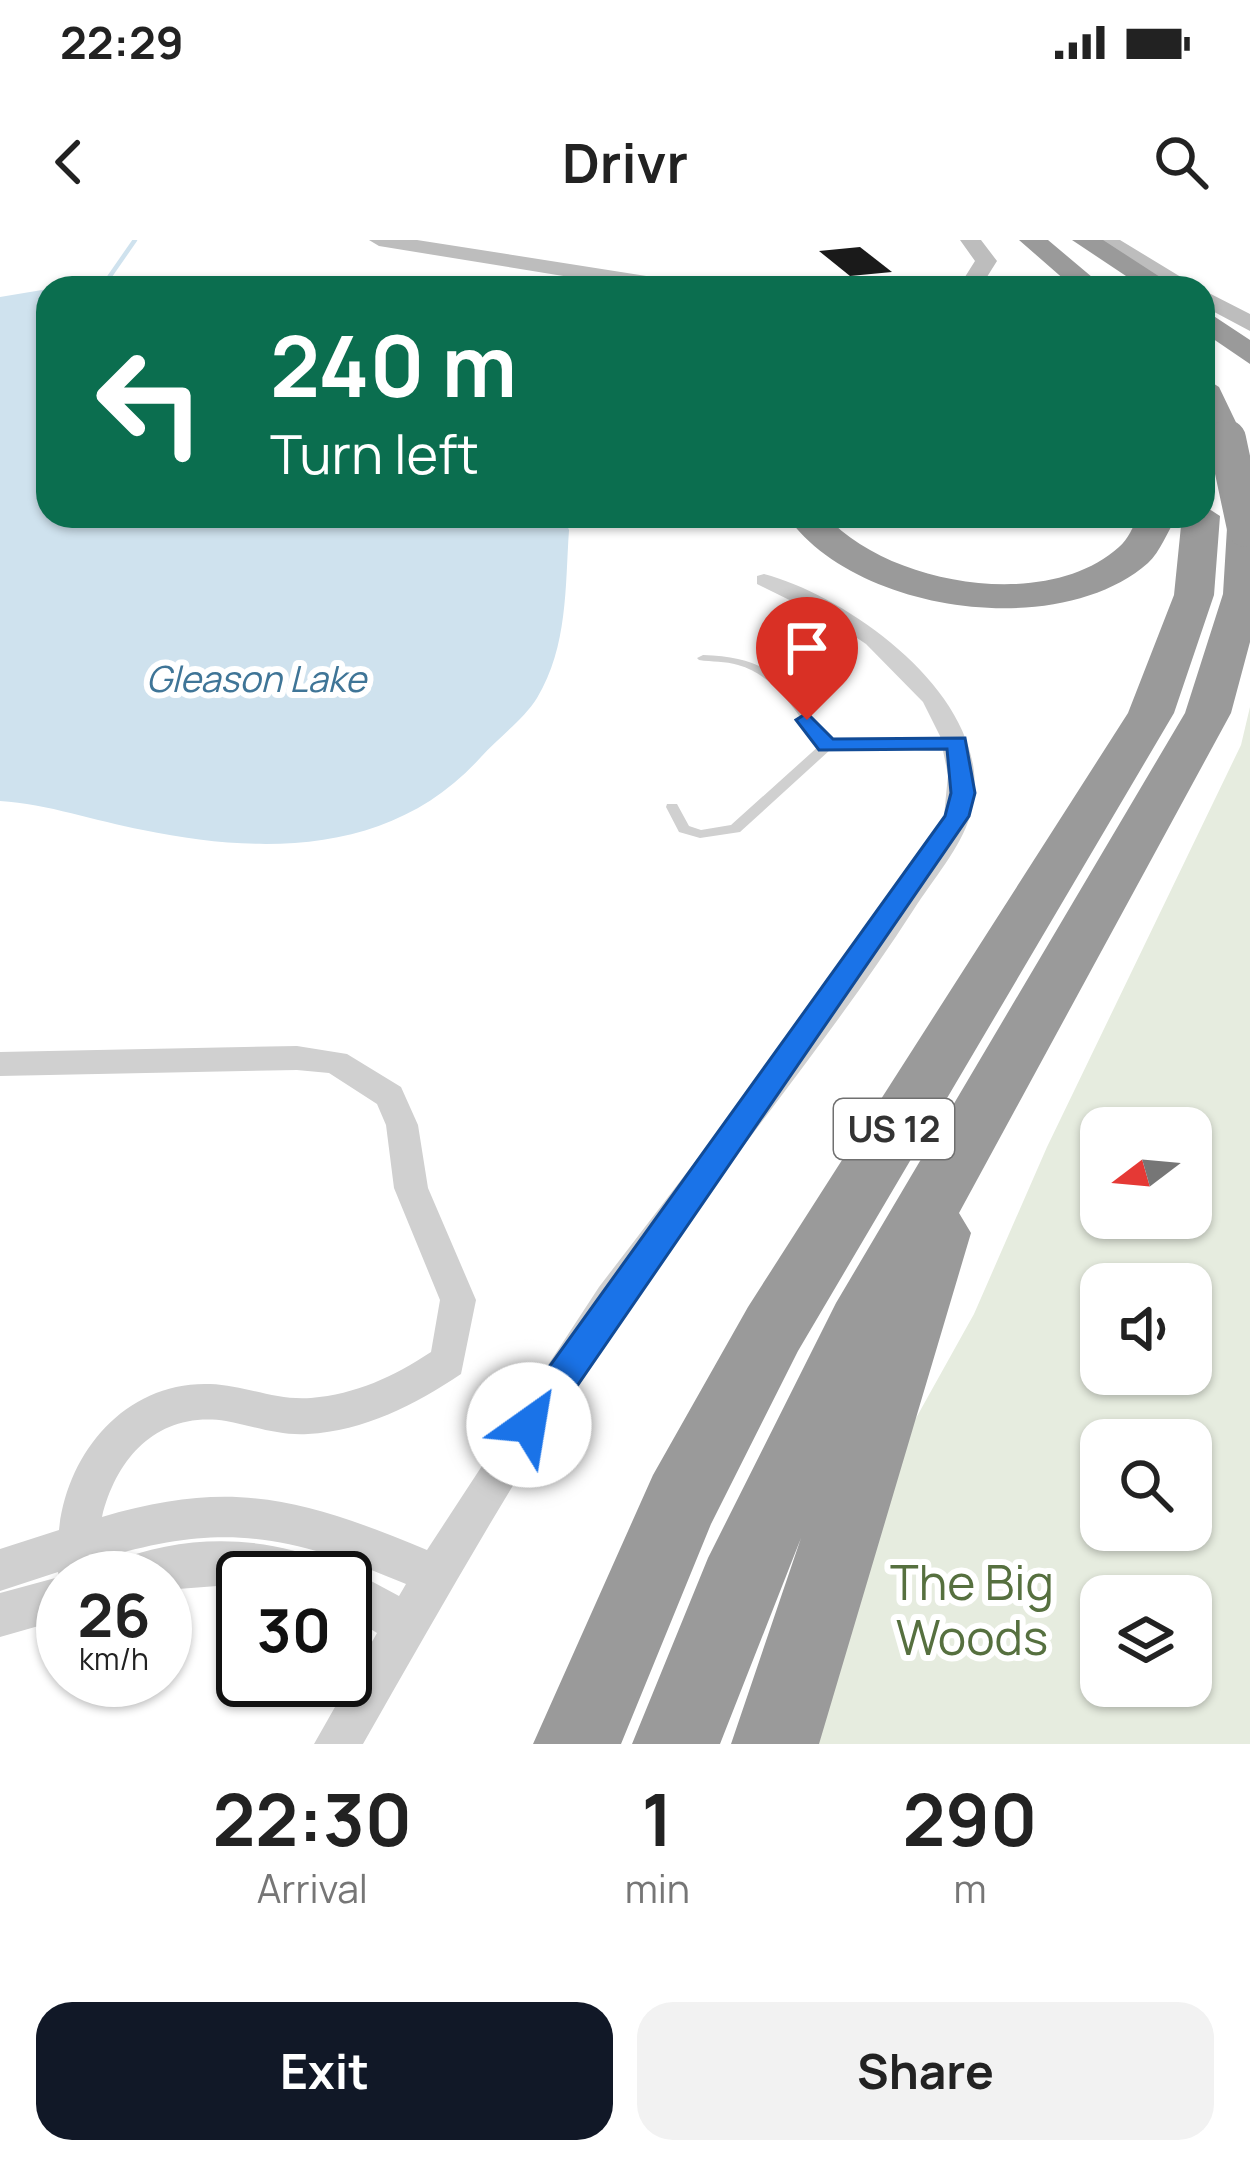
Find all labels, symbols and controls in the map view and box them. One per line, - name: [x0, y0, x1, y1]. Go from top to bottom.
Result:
- text: 22:29: [60, 11, 184, 73]
- text: Drivr: [562, 125, 688, 199]
- icon: back: [36, 129, 102, 195]
- icon: search: [1148, 129, 1214, 195]
- text: 240 m: [270, 307, 517, 422]
- icon: left: [72, 324, 228, 480]
- text: Turn left: [270, 416, 479, 490]
- pin: [756, 597, 858, 720]
- icon: arrive: [774, 615, 840, 681]
- water label: Gleason Lake: [146, 654, 368, 703]
- road number: US 12: [834, 1099, 954, 1159]
- north arrow: [1080, 1107, 1212, 1239]
- map controls: [1080, 1107, 1212, 1707]
- button: sound: [1080, 1263, 1212, 1395]
- position arrow: [466, 1362, 592, 1488]
- button: search: [1080, 1419, 1212, 1551]
- park label: The Big Woods: [890, 1549, 1054, 1669]
- speed limit sign: 30: [216, 1551, 372, 1707]
- text: 26: [77, 1573, 151, 1655]
- button: layers: [1080, 1575, 1212, 1707]
- text: km/h: [79, 1638, 149, 1679]
- text: 22:30: [212, 1769, 412, 1868]
- text: 1: [642, 1769, 673, 1868]
- text: 290: [902, 1769, 1037, 1868]
- text: Arrival: [257, 1861, 368, 1915]
- text: min: [625, 1861, 690, 1915]
- text: m: [953, 1861, 987, 1915]
- button: Exit: [36, 2002, 613, 2140]
- button: Share: [637, 2002, 1214, 2140]

